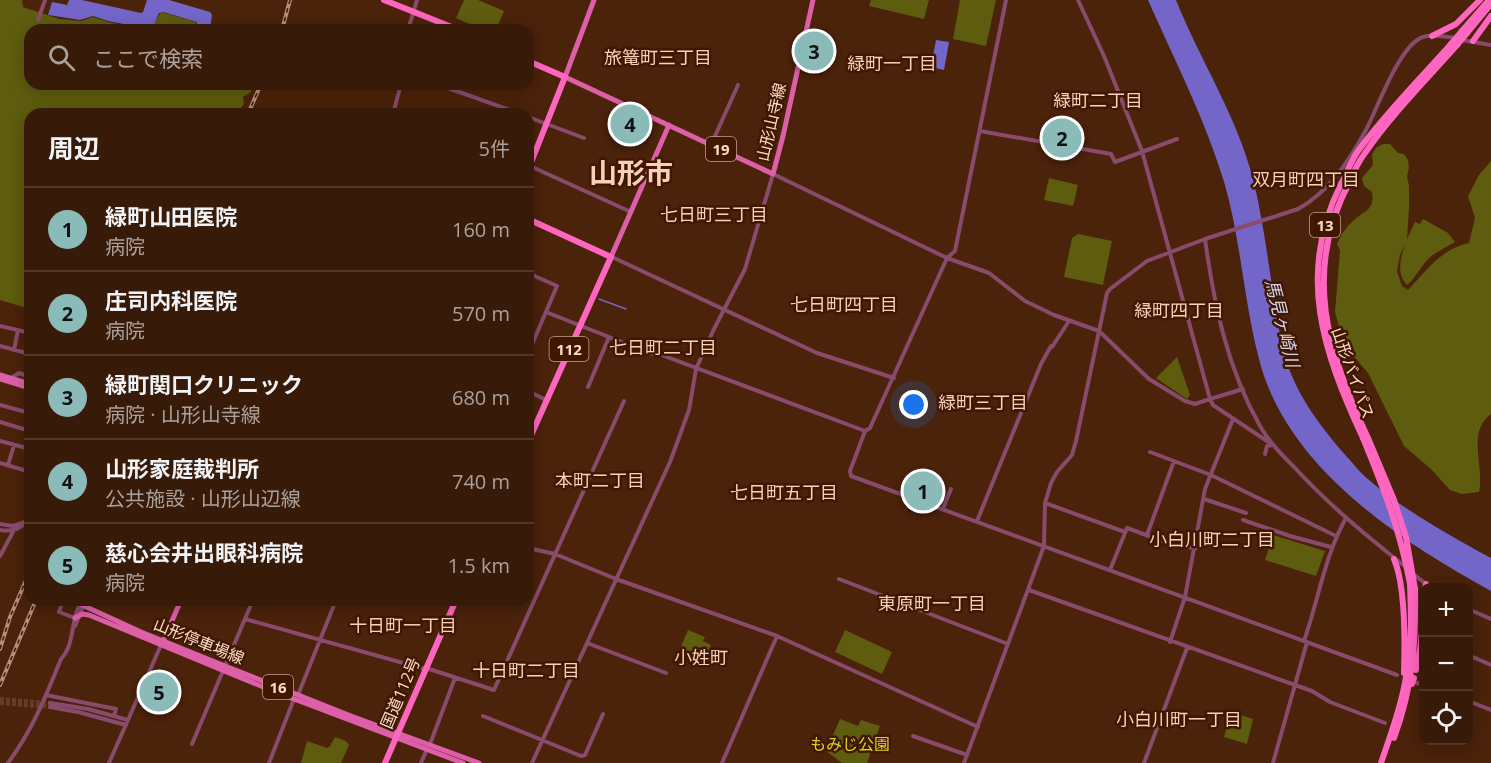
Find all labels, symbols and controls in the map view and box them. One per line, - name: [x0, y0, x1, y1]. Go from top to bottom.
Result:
- search box: [24, 24, 534, 90]
- pin: 3: [794, 28, 834, 74]
- icon: search: [45, 41, 78, 74]
- text: ここで検索: [93, 43, 203, 73]
- district label: 旅篭町三丁目: [604, 45, 712, 69]
- district label: 緑町一丁目: [847, 51, 937, 75]
- street label: 山形山寺線: [751, 81, 791, 163]
- district label: 緑町二丁目: [1053, 88, 1143, 112]
- pin: 4: [610, 102, 650, 146]
- pin: 2: [1042, 116, 1082, 160]
- text: 周辺: [48, 130, 100, 166]
- text: 5件: [479, 135, 510, 162]
- road number: 19: [706, 137, 736, 161]
- district label: 山形市: [589, 153, 673, 191]
- district label: 双月町四丁目: [1252, 167, 1360, 191]
- text: 緑町山田医院: [105, 201, 237, 231]
- district label: 七日町三丁目: [660, 202, 768, 226]
- road number: 13: [1310, 213, 1340, 237]
- text: 1: [62, 216, 73, 243]
- text: 160 m: [452, 216, 510, 243]
- text: 病院: [105, 233, 145, 260]
- water label: 馬見ヶ崎川: [1260, 276, 1306, 372]
- text: 庄司内科医院: [105, 285, 237, 315]
- district label: 七日町四丁目: [790, 292, 898, 316]
- district label: 緑町四丁目: [1134, 298, 1224, 322]
- text: 2: [62, 300, 73, 327]
- text: 570 m: [452, 300, 510, 327]
- text: 病院: [105, 317, 145, 344]
- street label: 山形バイパス: [1326, 324, 1380, 422]
- district label: 七日町二丁目: [609, 335, 717, 359]
- road number: 112: [550, 337, 588, 361]
- text: 緑町関口クリニック: [105, 369, 303, 399]
- text: 3: [62, 384, 73, 411]
- text: 680 m: [452, 384, 510, 411]
- your location: [899, 390, 928, 419]
- district label: 緑町三丁目: [938, 390, 1028, 414]
- text: 病院 · 山形山寺線: [105, 401, 261, 428]
- text: 山形家庭裁判所: [105, 453, 259, 483]
- text: 4: [62, 468, 73, 495]
- text: 740 m: [452, 468, 510, 495]
- district label: 本町二丁目: [555, 468, 645, 492]
- pin: 1: [904, 468, 942, 514]
- district label: 七日町五丁目: [730, 480, 838, 504]
- text: 公共施設 · 山形山辺線: [105, 485, 301, 512]
- district label: 小白川町二丁目: [1149, 527, 1275, 551]
- text: 慈心会井出眼科病院: [105, 537, 303, 567]
- text: 5: [62, 552, 73, 579]
- text: 1.5 km: [448, 552, 510, 579]
- text: 病院: [105, 569, 145, 596]
- map controls: [1419, 583, 1473, 745]
- button: +: [1419, 583, 1473, 637]
- district label: 東原町一丁目: [878, 591, 986, 615]
- street label: 山形停車場線: [150, 613, 248, 669]
- district label: 十日町一丁目: [349, 613, 457, 637]
- button: −: [1419, 637, 1473, 691]
- district label: 小姓町: [674, 645, 728, 669]
- street label: 国道112号: [375, 654, 425, 732]
- district label: 十日町二丁目: [472, 658, 580, 682]
- pin: 5: [140, 670, 178, 714]
- road number: 16: [263, 675, 293, 699]
- button: locate: [1419, 691, 1473, 745]
- district label: 小白川町一丁目: [1116, 707, 1242, 731]
- park label: もみじ公園: [810, 733, 890, 755]

